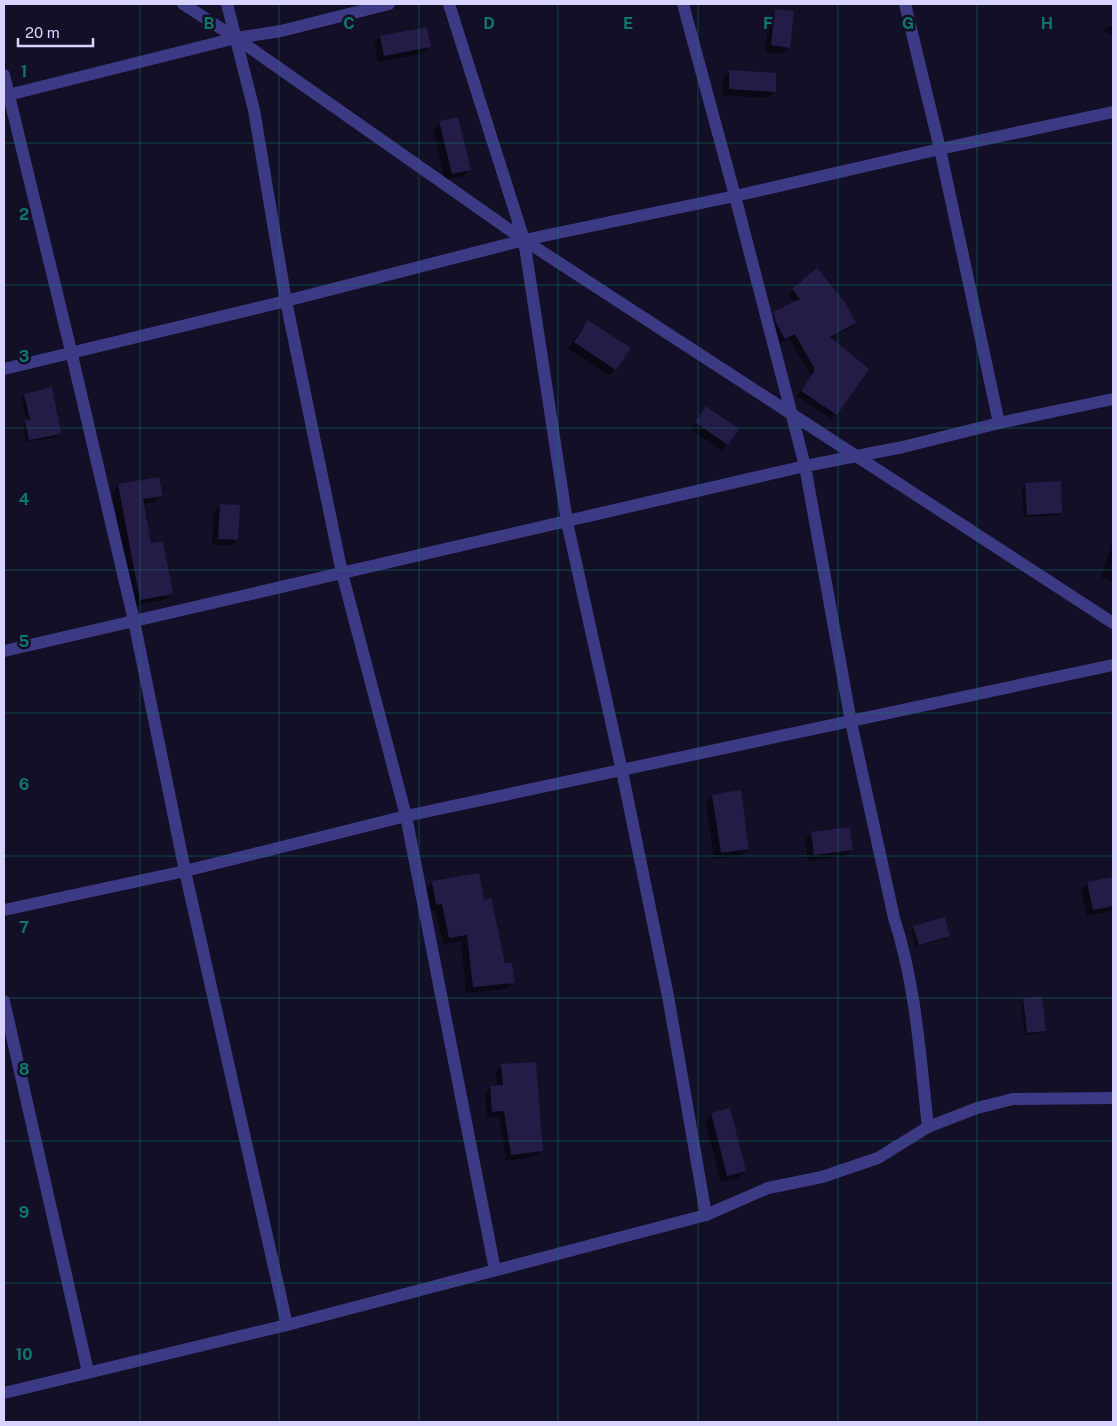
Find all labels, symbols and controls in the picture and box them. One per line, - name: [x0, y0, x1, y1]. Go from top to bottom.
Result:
- text: B: [204, 14, 215, 33]
- text: C: [343, 14, 355, 33]
- text: D: [483, 14, 495, 33]
- text: E: [623, 14, 633, 33]
- text: F: [763, 14, 773, 33]
- text: G: [902, 14, 914, 33]
- text: H: [1041, 14, 1053, 33]
- scale bar: [18, 15, 92, 47]
- text: 20 m: [25, 24, 60, 41]
- text: 1: [21, 62, 27, 81]
- text: 2: [19, 205, 29, 224]
- text: 3: [19, 347, 29, 366]
- text: 4: [19, 490, 30, 509]
- text: 5: [19, 632, 30, 651]
- text: 6: [19, 775, 29, 794]
- text: 7: [19, 918, 29, 937]
- text: 8: [19, 1060, 30, 1079]
- text: 9: [19, 1203, 29, 1222]
- text: 10: [15, 1345, 33, 1364]

